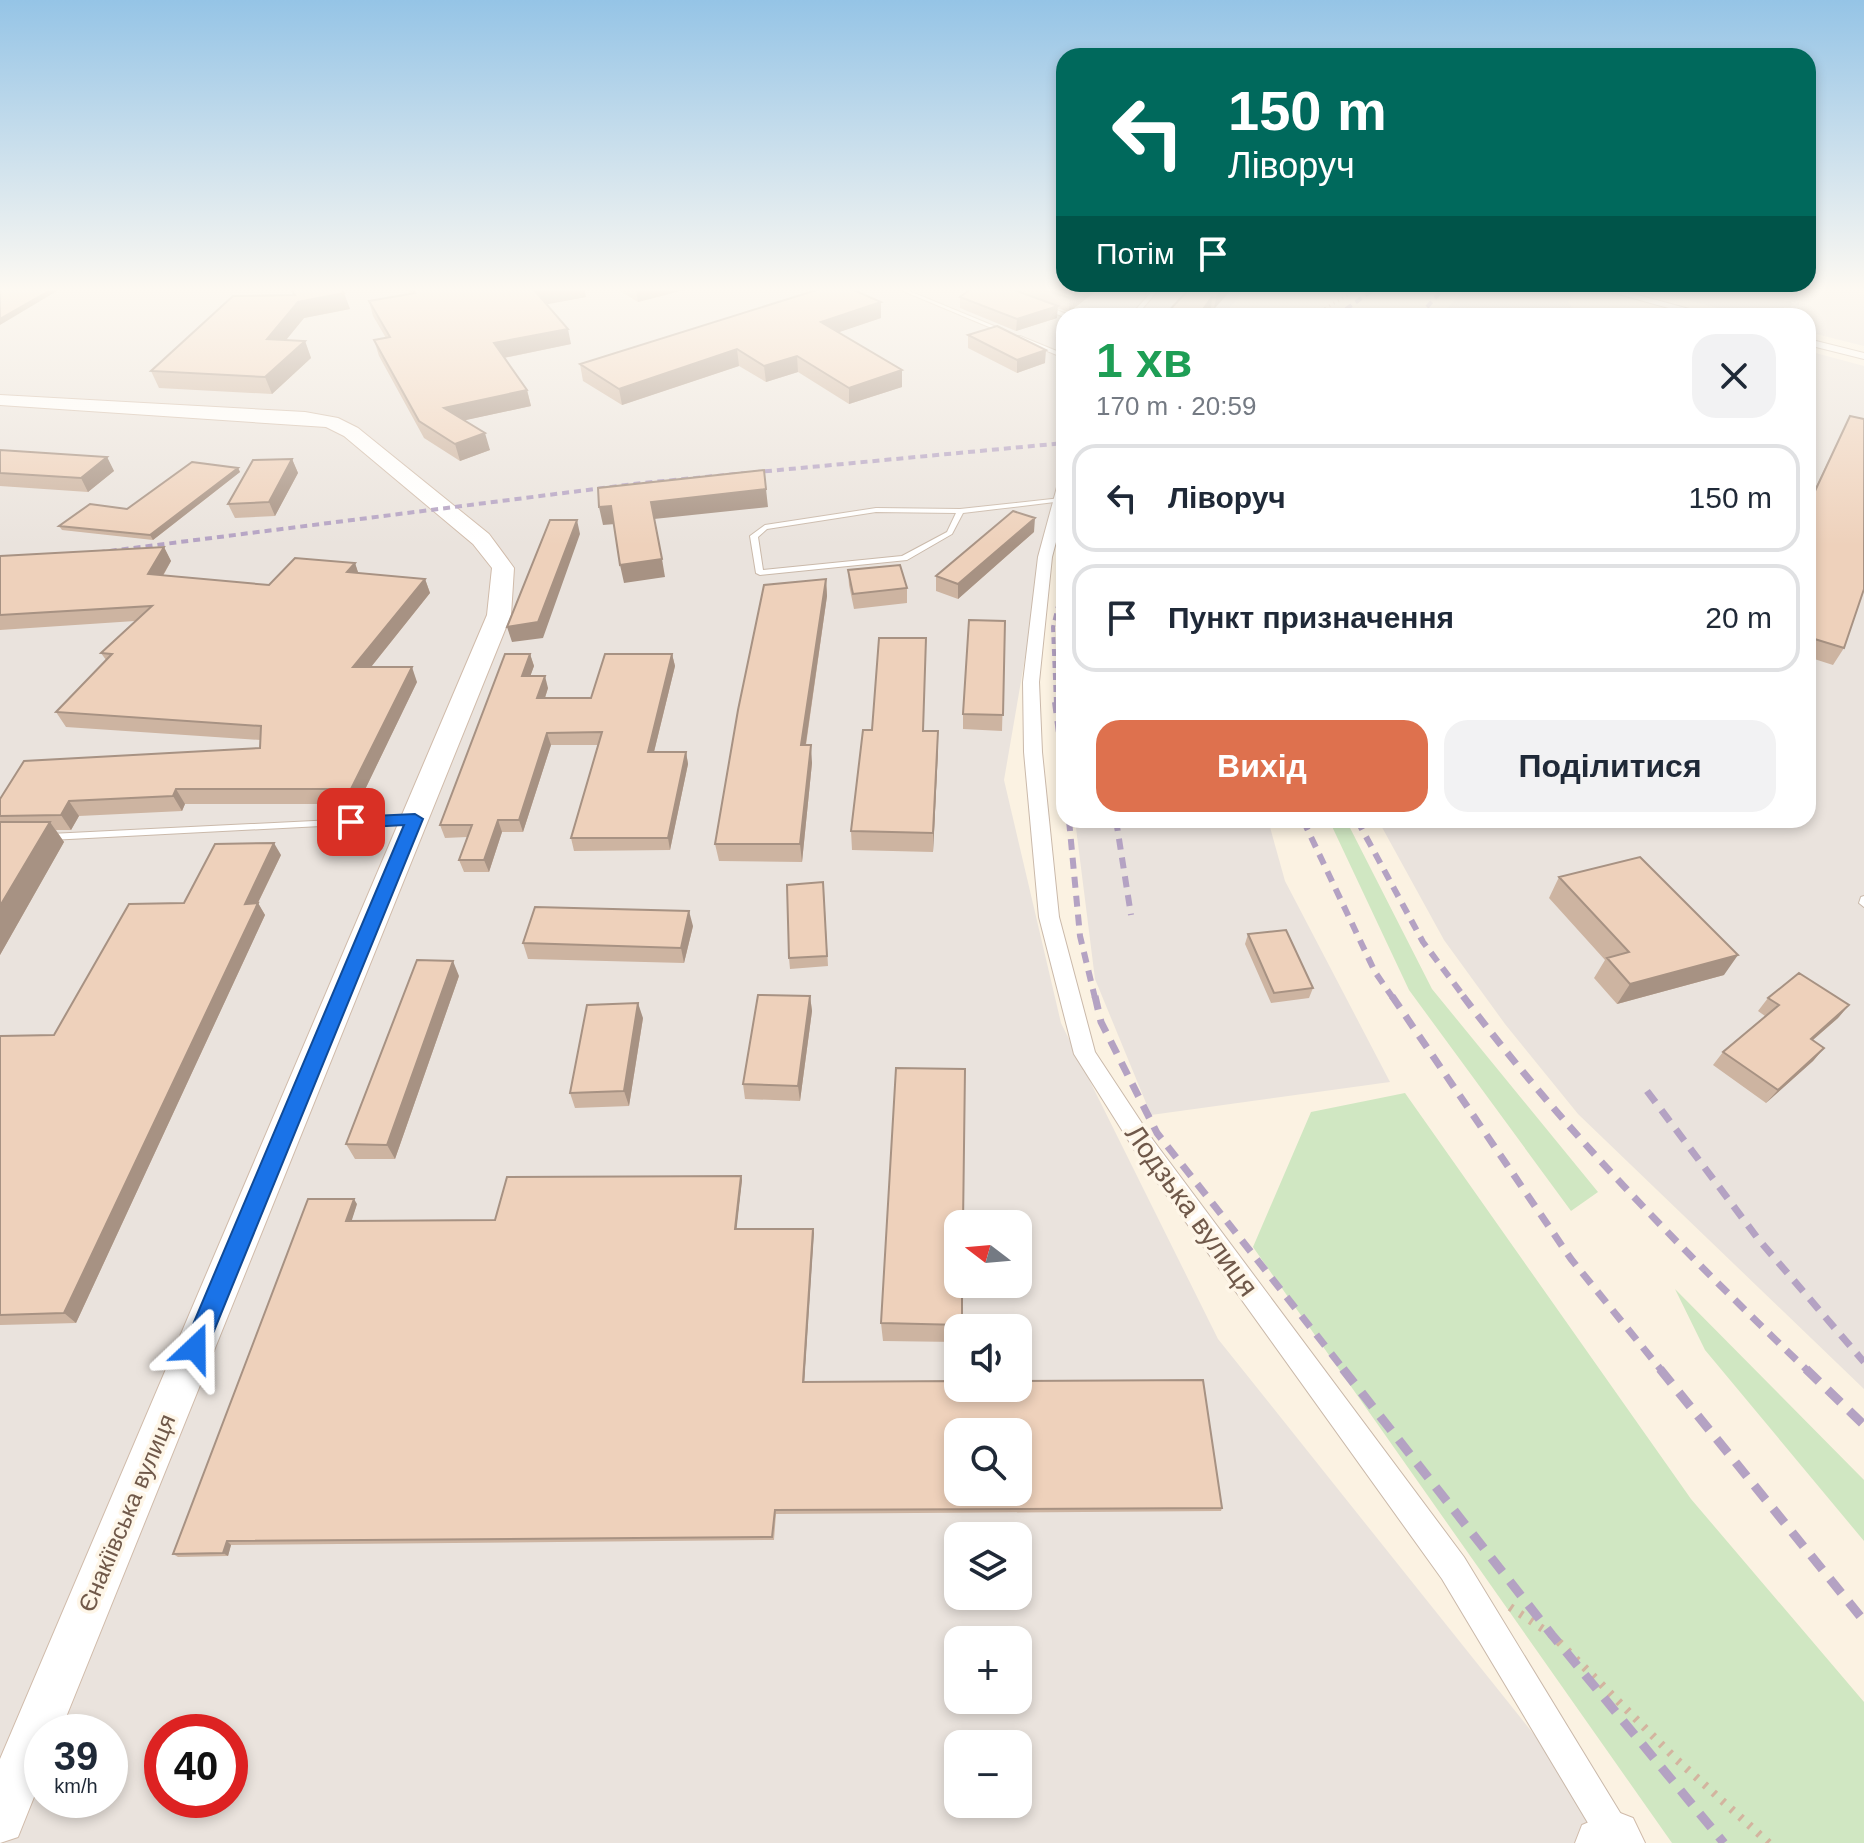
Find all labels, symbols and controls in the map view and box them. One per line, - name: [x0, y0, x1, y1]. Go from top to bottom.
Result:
- text: 150 m: [1228, 79, 1387, 142]
- icon: left: [1096, 80, 1200, 184]
- text: Ліворуч: [1228, 145, 1355, 186]
- icon: arrive: [1191, 232, 1235, 276]
- text: Потім: [1096, 237, 1175, 270]
- text: 1 хв: [1096, 334, 1192, 387]
- button: close: [1692, 334, 1776, 418]
- text: 170 m · 20:59: [1096, 391, 1256, 421]
- icon: left: [1100, 476, 1144, 520]
- text: Ліворуч: [1168, 481, 1286, 514]
- text: 150 m: [1689, 481, 1772, 514]
- icon: arrive: [1100, 596, 1144, 640]
- text: Пункт призначення: [1168, 601, 1454, 634]
- text: 20 m: [1705, 601, 1772, 634]
- button: Вихід: [1096, 720, 1428, 812]
- button: Поділитися: [1444, 720, 1776, 812]
- pin: [317, 788, 385, 856]
- icon: arrive: [329, 800, 373, 844]
- street label: Лодзька вулиця: [1119, 1119, 1264, 1302]
- north arrow: [944, 1210, 1032, 1298]
- map controls: [944, 1210, 1032, 1818]
- position arrow: [153, 1306, 237, 1390]
- button: sound: [944, 1314, 1032, 1402]
- street label: Єнакіївська вулиця: [73, 1410, 180, 1616]
- button: search: [944, 1418, 1032, 1506]
- button: layers: [944, 1522, 1032, 1610]
- button: +: [944, 1626, 1032, 1714]
- speed limit sign: 40: [144, 1714, 248, 1818]
- button: −: [944, 1730, 1032, 1818]
- text: 39: [54, 1734, 98, 1778]
- text: km/h: [54, 1775, 98, 1797]

